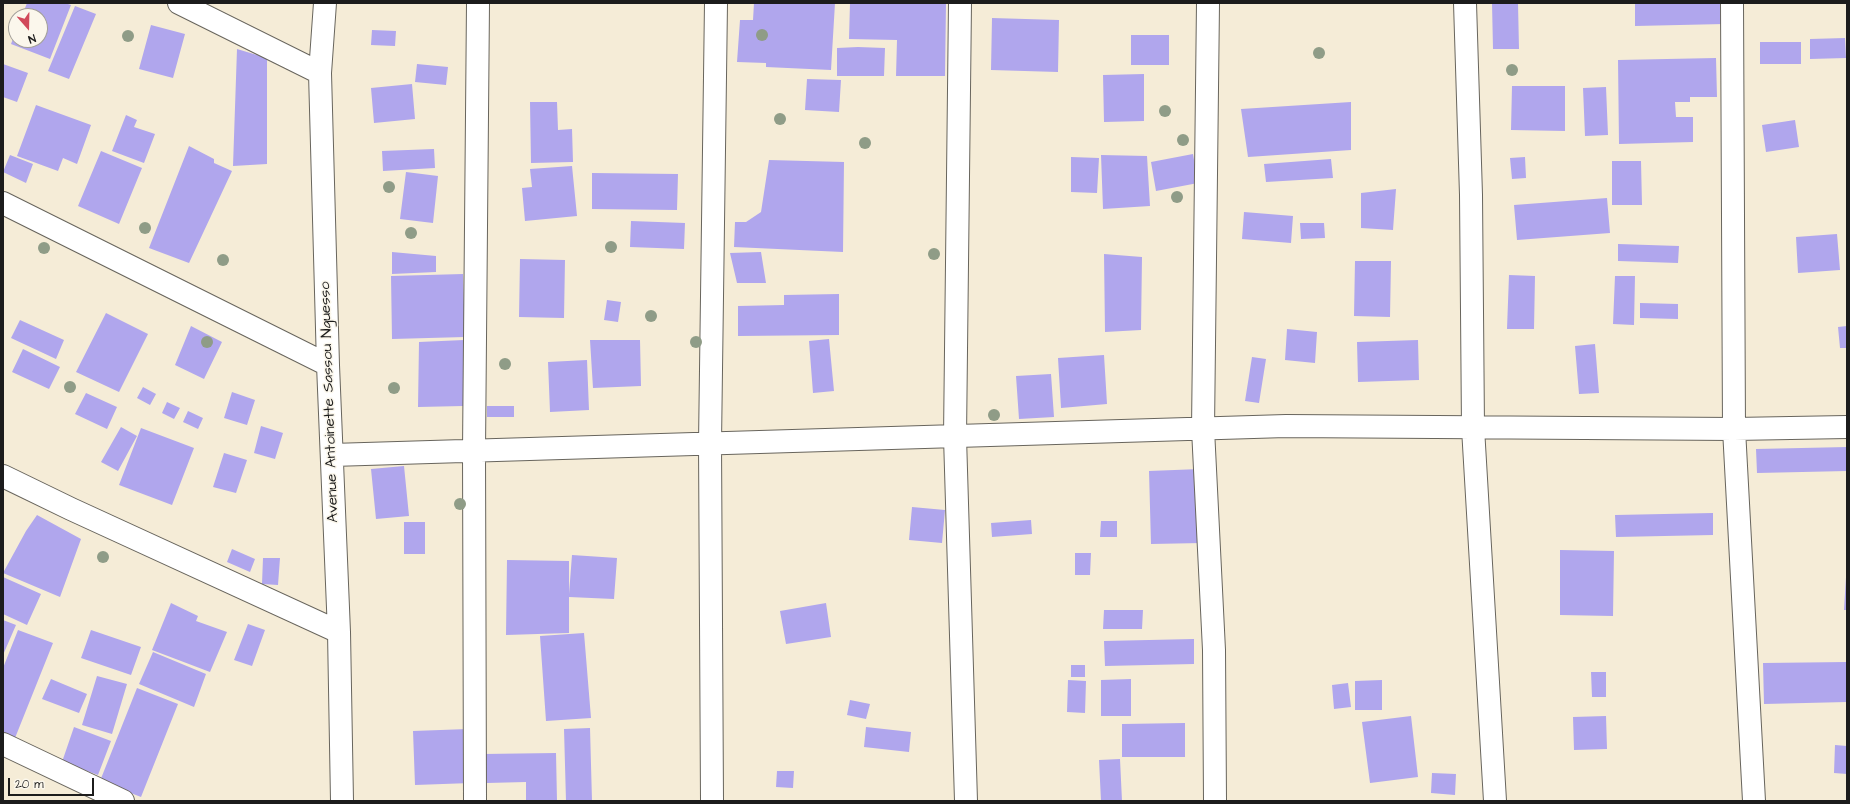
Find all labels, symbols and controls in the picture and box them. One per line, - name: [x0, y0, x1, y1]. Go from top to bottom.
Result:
- north arrow: [8, 8, 48, 48]
- text: N: [26, 31, 38, 47]
- street label: Avenue Antoinette Sassou Nguesso: [317, 281, 343, 523]
- scale bar: [10, 770, 96, 796]
- text: 20 m: [15, 776, 44, 793]

